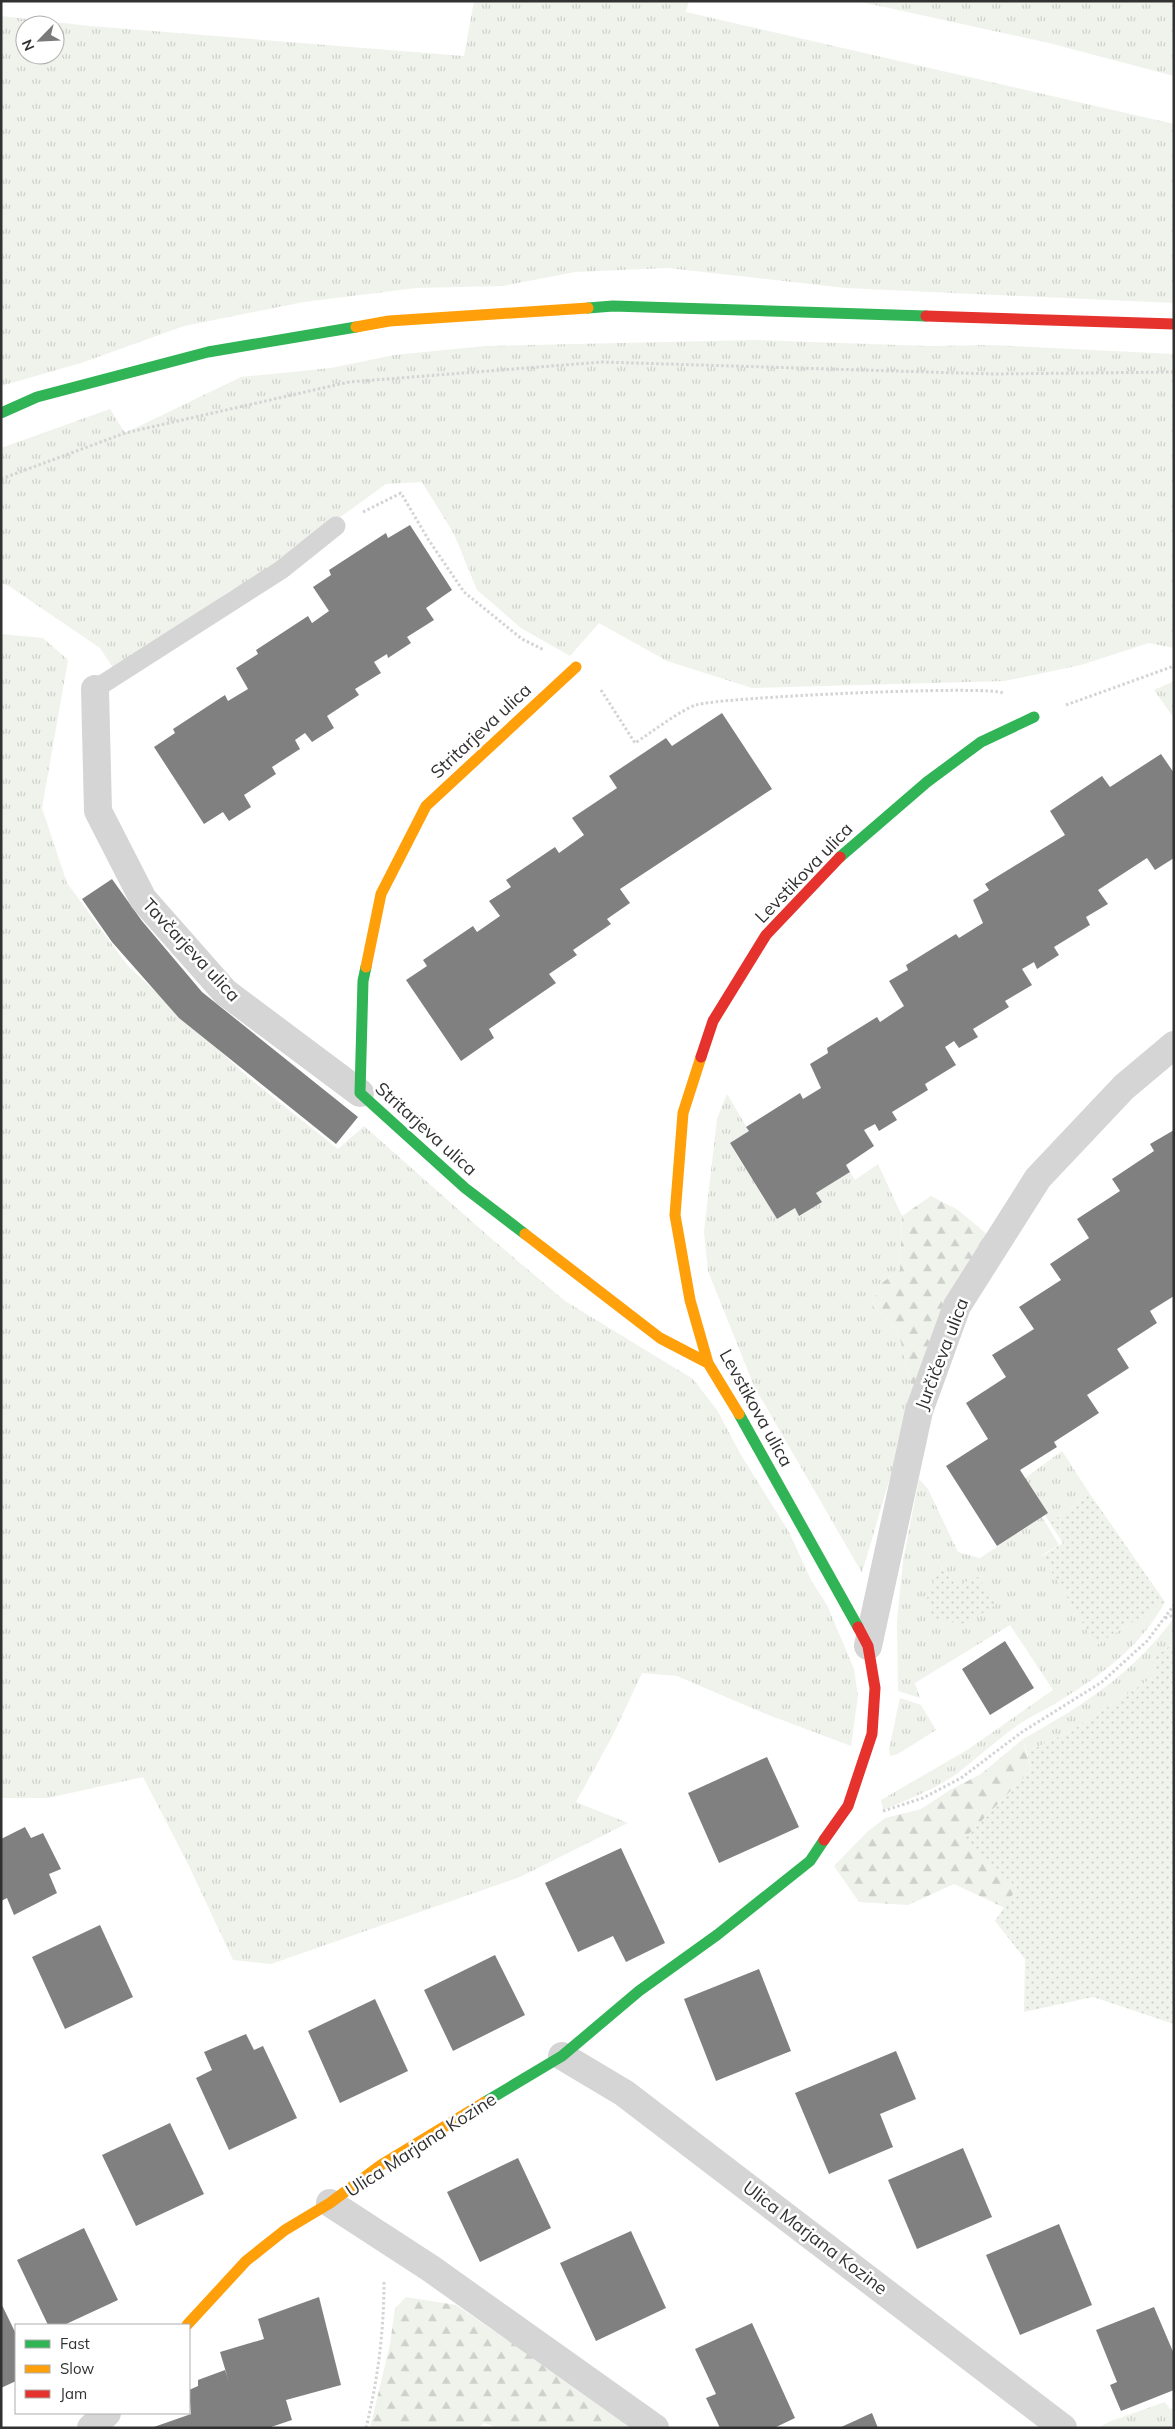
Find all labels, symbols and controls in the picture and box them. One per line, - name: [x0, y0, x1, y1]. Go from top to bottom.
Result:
- north arrow: [15, 15, 65, 65]
- text: N: [18, 37, 38, 54]
- street label: Stritarjeva ulica: [426, 678, 536, 783]
- street label: Levstikova ulica: [750, 818, 857, 928]
- street label: Tavčarjeva ulica: [138, 893, 245, 1006]
- street label: Stritarjeva ulica: [371, 1077, 482, 1180]
- street label: Jurčičeva ulica: [910, 1295, 973, 1413]
- street label: Levstikova ulica: [715, 1345, 798, 1471]
- street label: Ulica Marjana Kozine: [341, 2087, 500, 2202]
- street label: Ulica Marjana Kozine: [738, 2176, 892, 2300]
- legend: [15, 2324, 190, 2414]
- text: Fast: [60, 2334, 90, 2353]
- text: Slow: [60, 2359, 94, 2378]
- text: Jam: [60, 2384, 87, 2403]

